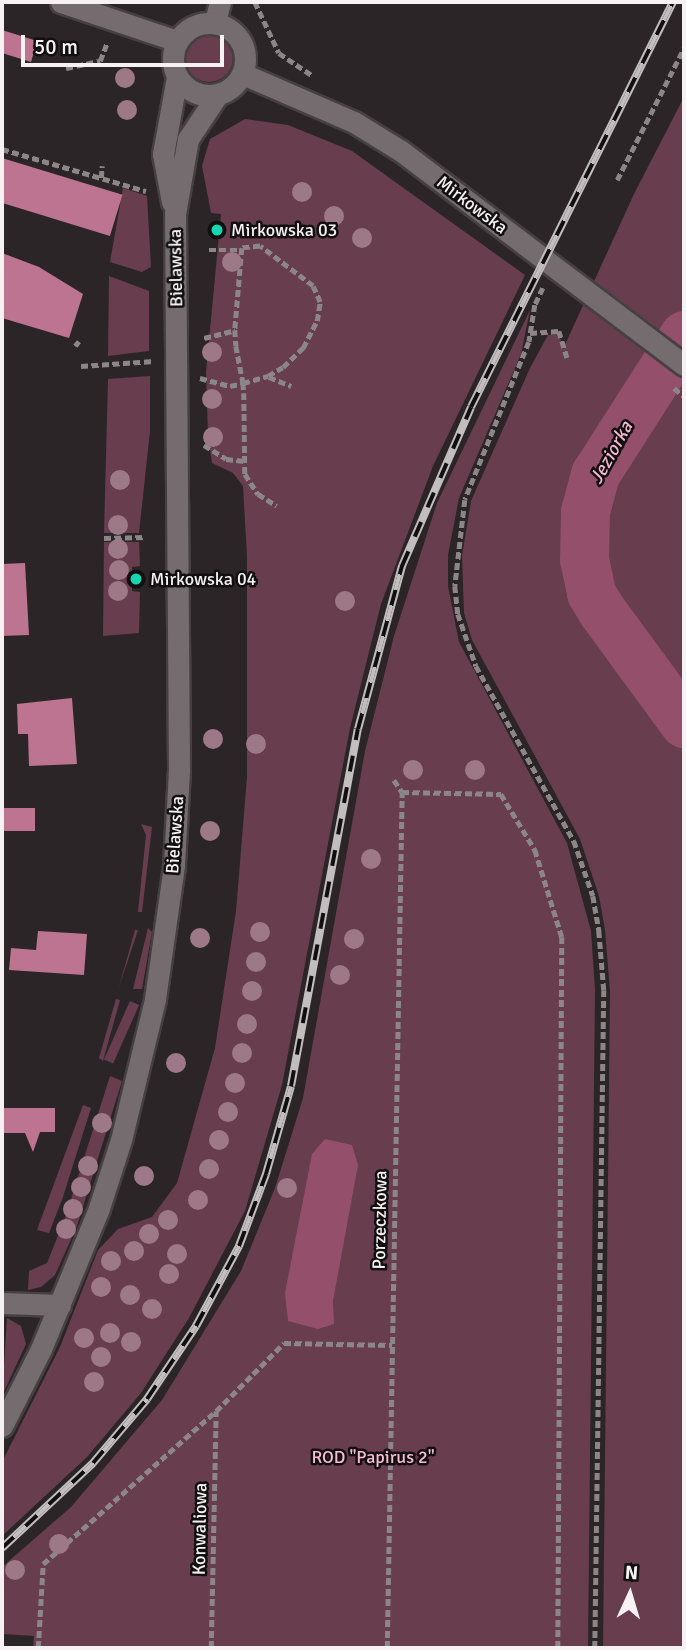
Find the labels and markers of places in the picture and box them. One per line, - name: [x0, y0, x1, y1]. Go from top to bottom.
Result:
- place label: Mirkowska 03: [231, 219, 337, 241]
- marker: Mirkowska 03: [209, 222, 225, 238]
- place label: Mirkowska 04: [150, 568, 256, 590]
- marker: Mirkowska 04: [128, 571, 144, 587]

